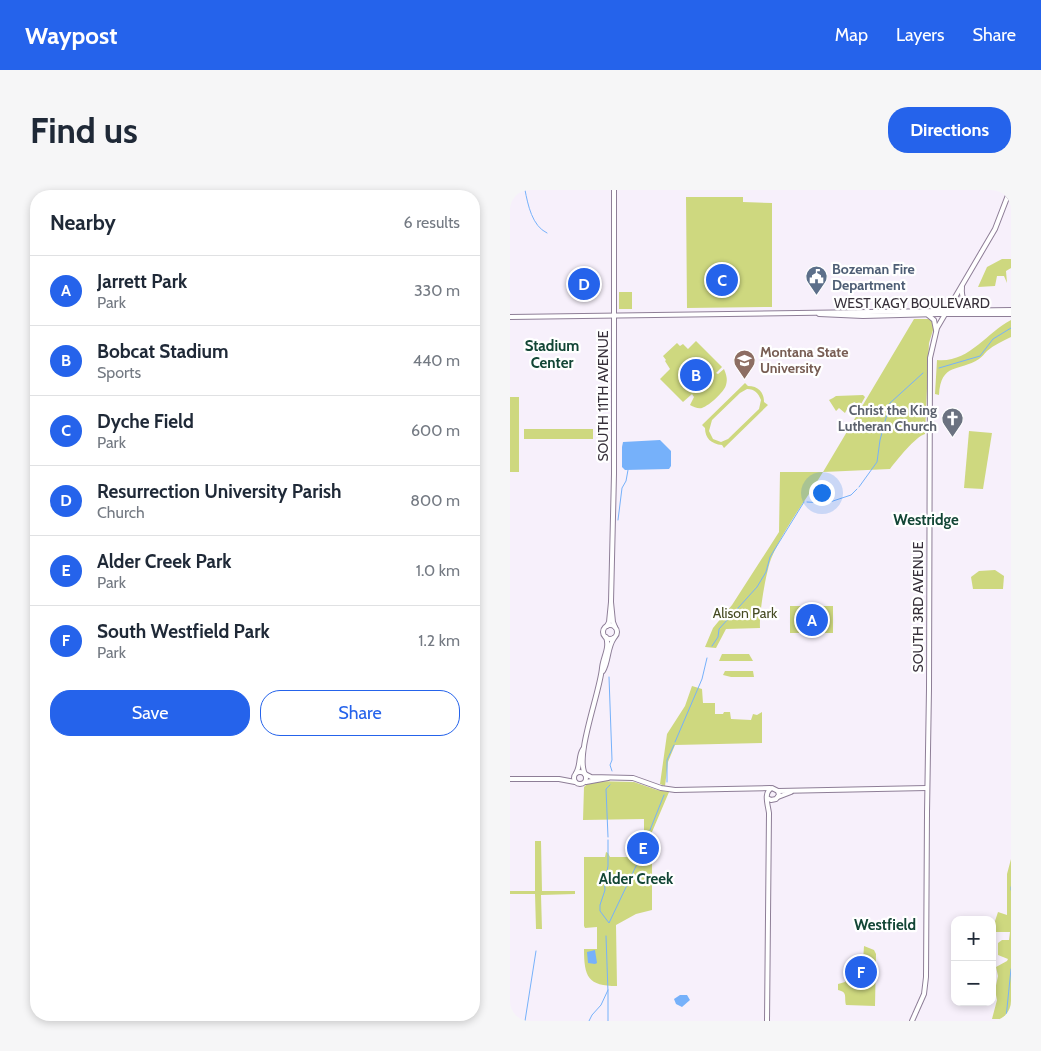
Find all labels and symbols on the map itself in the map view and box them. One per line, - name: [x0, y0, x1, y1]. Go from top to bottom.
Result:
- place label: Bozeman Fire Department: [832, 260, 915, 294]
- pin: C: [706, 261, 738, 299]
- pin: D: [568, 265, 600, 303]
- public building icon: Bozeman Fire Department: [804, 265, 828, 296]
- street label: WEST KAGY BOULEVARD: [834, 294, 990, 312]
- street label: SOUTH 11TH AVENUE: [594, 330, 612, 462]
- district label: Stadium Center: [525, 337, 579, 372]
- place label: Montana State University: [760, 343, 848, 377]
- school or university icon: Montana State University: [732, 348, 756, 379]
- pin: B: [680, 356, 712, 394]
- place label: Christ the King Lutheran Church: [838, 401, 937, 435]
- church icon: Christ the King Lutheran Church: [941, 406, 965, 437]
- your location: [809, 480, 835, 506]
- district label: Westridge: [893, 511, 959, 529]
- street label: SOUTH 3RD AVENUE: [909, 541, 927, 672]
- pin: A: [796, 601, 828, 639]
- park label: Alison Park: [713, 604, 778, 622]
- pin: E: [627, 829, 659, 867]
- district label: Alder Creek: [599, 870, 674, 888]
- district label: Westfield: [854, 916, 916, 934]
- pin: F: [845, 953, 877, 991]

